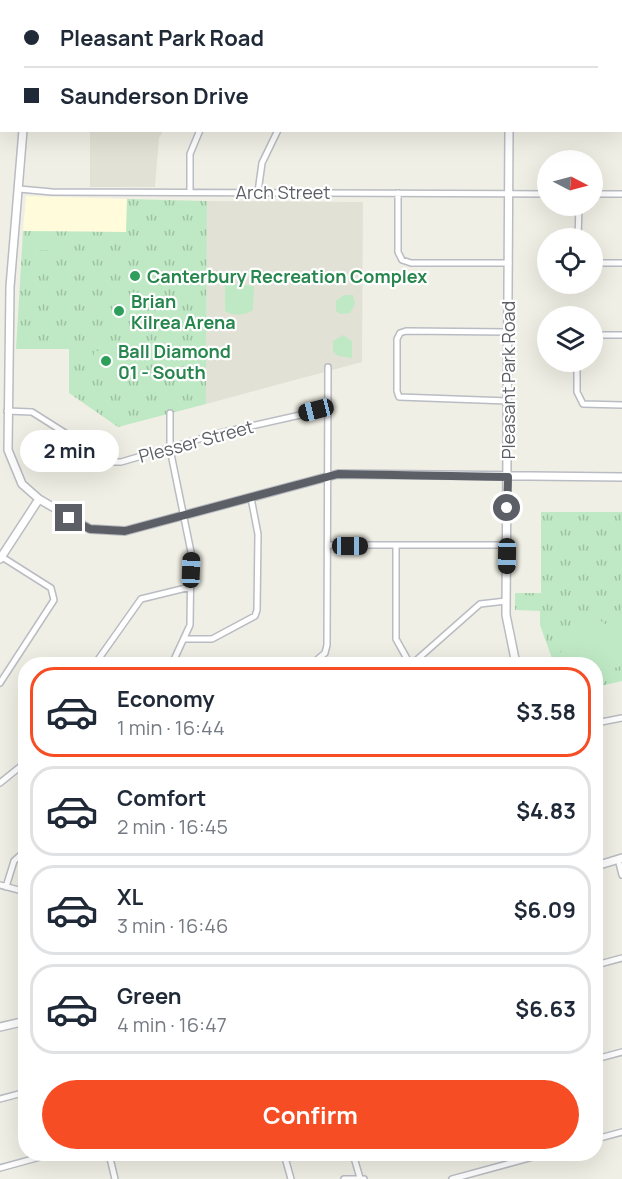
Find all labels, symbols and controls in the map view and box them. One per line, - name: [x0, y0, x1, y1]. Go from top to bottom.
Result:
- text: Pleasant Park Road: [60, 23, 264, 53]
- text: Saunderson Drive: [60, 81, 249, 111]
- north arrow: [537, 150, 603, 216]
- map controls: [537, 150, 603, 372]
- street label: Arch Street: [236, 180, 330, 204]
- button: locate: [537, 228, 603, 294]
- place label: Canterbury Recreation Complex: [147, 264, 427, 288]
- marker: Canterbury Recreation Complex: [128, 269, 142, 283]
- place label: Brian Kilrea Arena: [131, 289, 236, 334]
- street label: Pleasant Park Road: [496, 301, 520, 459]
- marker: Brian Kilrea Arena: [112, 304, 126, 318]
- button: layers: [537, 306, 603, 372]
- place label: Ball Diamond 01 - South: [118, 339, 231, 384]
- marker: Ball Diamond 01 - South: [99, 354, 113, 368]
- car: [296, 397, 336, 423]
- street label: Plesser Street: [136, 414, 256, 468]
- callout: 2 min: [20, 431, 118, 473]
- text: 2 min: [43, 437, 96, 464]
- route start: [493, 494, 520, 521]
- route end: [55, 504, 82, 531]
- car: [332, 537, 368, 555]
- car: [498, 538, 516, 574]
- car: [181, 552, 201, 588]
- text: Economy: [117, 684, 215, 714]
- icon: car: [45, 685, 99, 739]
- text: $3.58: [516, 697, 576, 727]
- text: 1 min · 16:44: [117, 714, 225, 741]
- text: Comfort: [117, 783, 206, 813]
- icon: car: [45, 784, 99, 838]
- text: $4.83: [516, 796, 576, 826]
- text: 2 min · 16:45: [117, 813, 228, 840]
- text: XL: [117, 882, 143, 912]
- icon: car: [45, 883, 99, 937]
- text: $6.09: [514, 895, 576, 925]
- text: 3 min · 16:46: [117, 912, 229, 939]
- text: Green: [117, 981, 182, 1011]
- icon: car: [45, 982, 99, 1036]
- text: $6.63: [515, 994, 576, 1024]
- text: 4 min · 16:47: [117, 1011, 227, 1038]
- button: Confirm: [42, 1080, 579, 1149]

